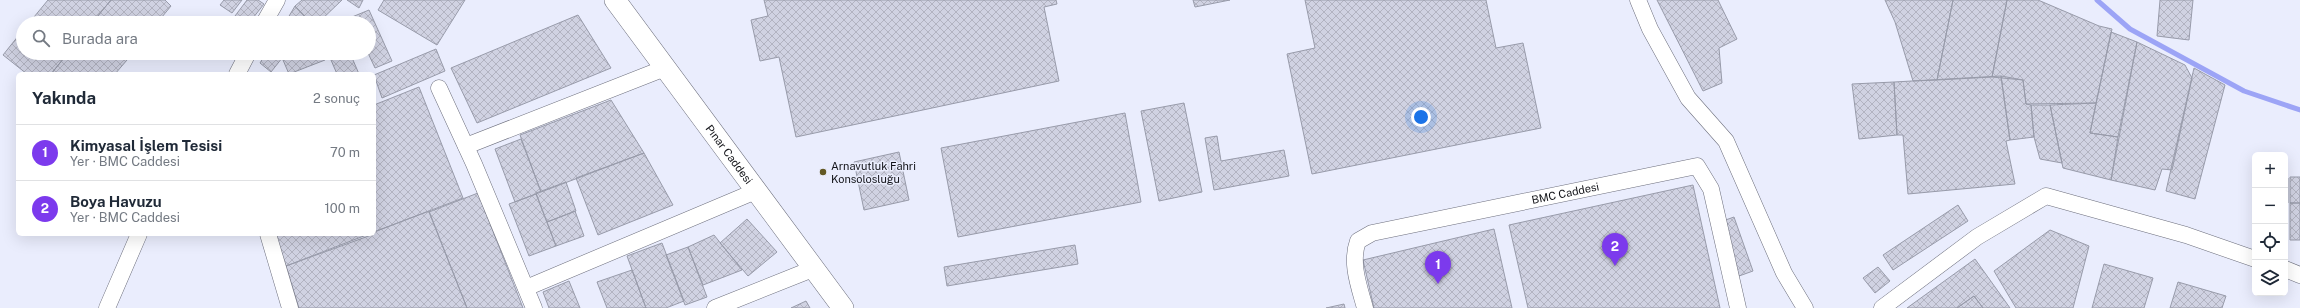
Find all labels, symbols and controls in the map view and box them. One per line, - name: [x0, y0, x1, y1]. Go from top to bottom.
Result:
- search box: [16, 16, 376, 60]
- icon: search: [30, 27, 52, 49]
- text: Burada ara: [62, 30, 138, 47]
- text: Yakında: [32, 88, 96, 108]
- text: 2 sonuç: [313, 91, 360, 106]
- your location: [1411, 107, 1431, 127]
- street label: Pınar Caddesi: [703, 122, 755, 186]
- text: Kimyasal İşlem Tesisi: [70, 137, 222, 154]
- text: 1: [42, 145, 48, 160]
- text: 70 m: [330, 145, 360, 160]
- map controls: [2252, 152, 2288, 296]
- button: +: [2252, 152, 2288, 188]
- text: Yer · BMC Caddesi: [70, 154, 180, 169]
- place label: Arnavutluk Fahri Konsolosluğu: [831, 160, 916, 185]
- marker: Arnavutluk Fahri Konsolosluğu: [818, 167, 828, 177]
- street label: BMC Caddesi: [1530, 180, 1600, 206]
- button: −: [2252, 188, 2288, 224]
- text: Boya Havuzu: [70, 193, 162, 210]
- text: 2: [41, 201, 49, 216]
- text: 100 m: [324, 201, 360, 216]
- text: Yer · BMC Caddesi: [70, 210, 180, 225]
- button: locate: [2252, 224, 2288, 260]
- pin: 2: [1602, 233, 1628, 266]
- pin: 1: [1425, 251, 1451, 284]
- button: layers: [2252, 260, 2288, 296]

